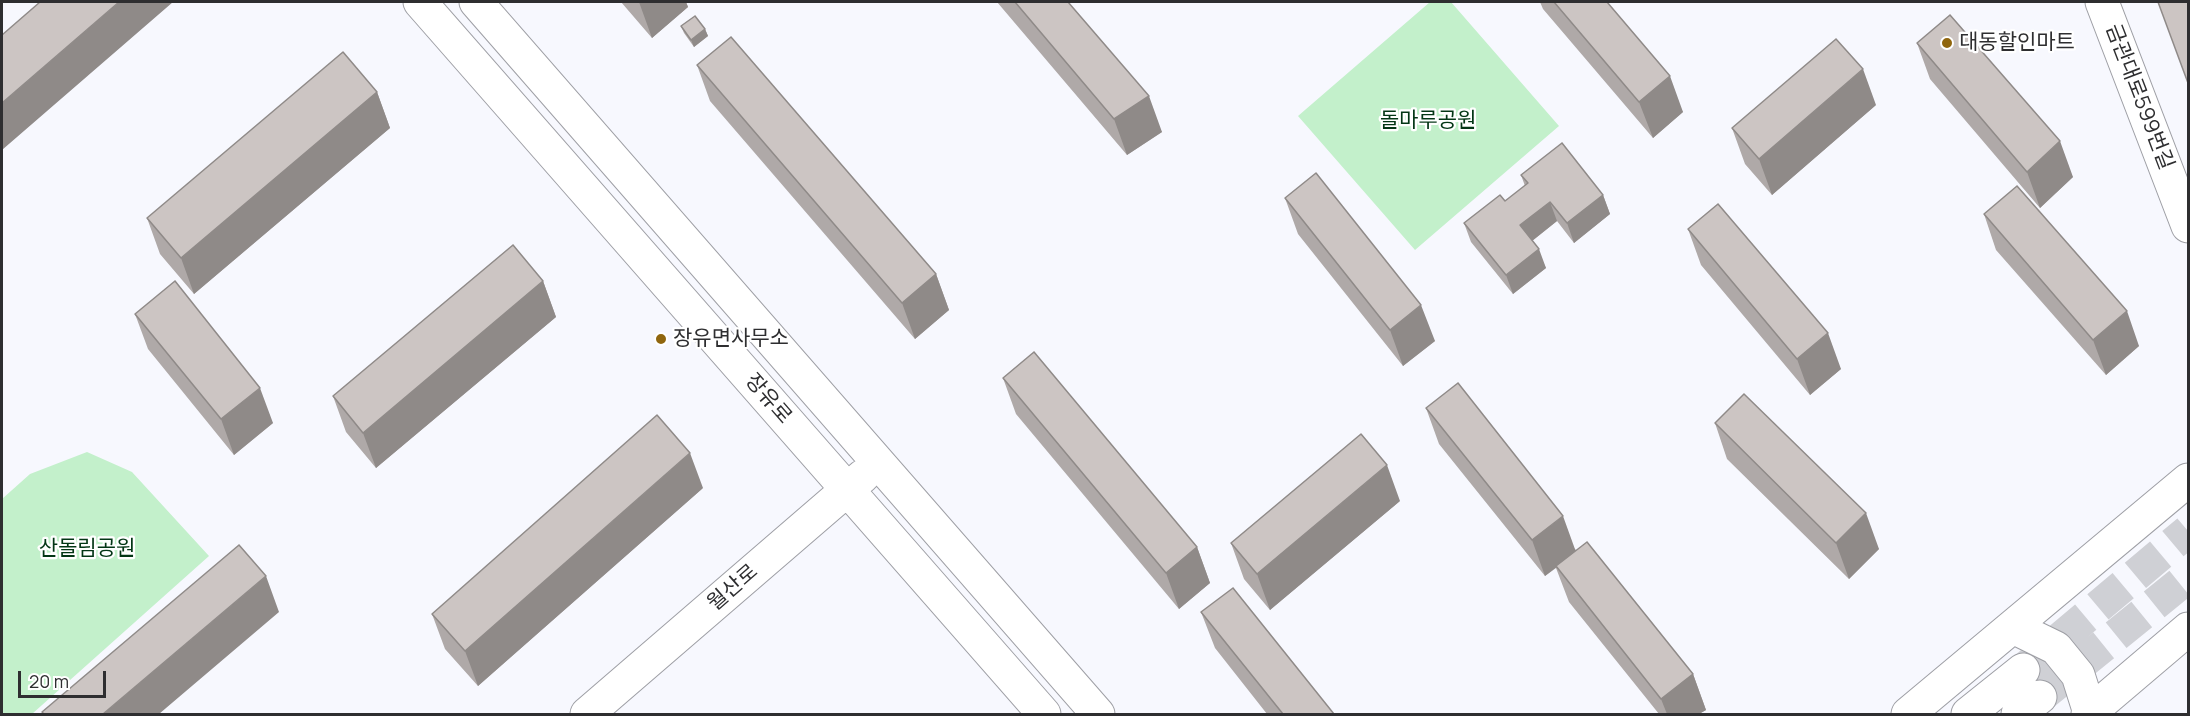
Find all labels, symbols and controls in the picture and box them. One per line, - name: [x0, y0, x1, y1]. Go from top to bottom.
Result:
- street label: 금관대로599번길: [2100, 21, 2178, 173]
- place label: 대동할인마트: [1959, 30, 2075, 56]
- marker: 대동할인마트: [1940, 36, 1954, 50]
- park label: 돌마루공원: [1380, 108, 1476, 134]
- place label: 장유면사무소: [673, 326, 789, 352]
- marker: 장유면사무소: [654, 332, 668, 346]
- street label: 장유로: [739, 369, 797, 429]
- park label: 산돌림공원: [39, 536, 135, 562]
- street label: 월산로: [703, 559, 763, 617]
- scale bar: [21, 659, 110, 697]
- text: 20 m: [29, 669, 69, 693]

